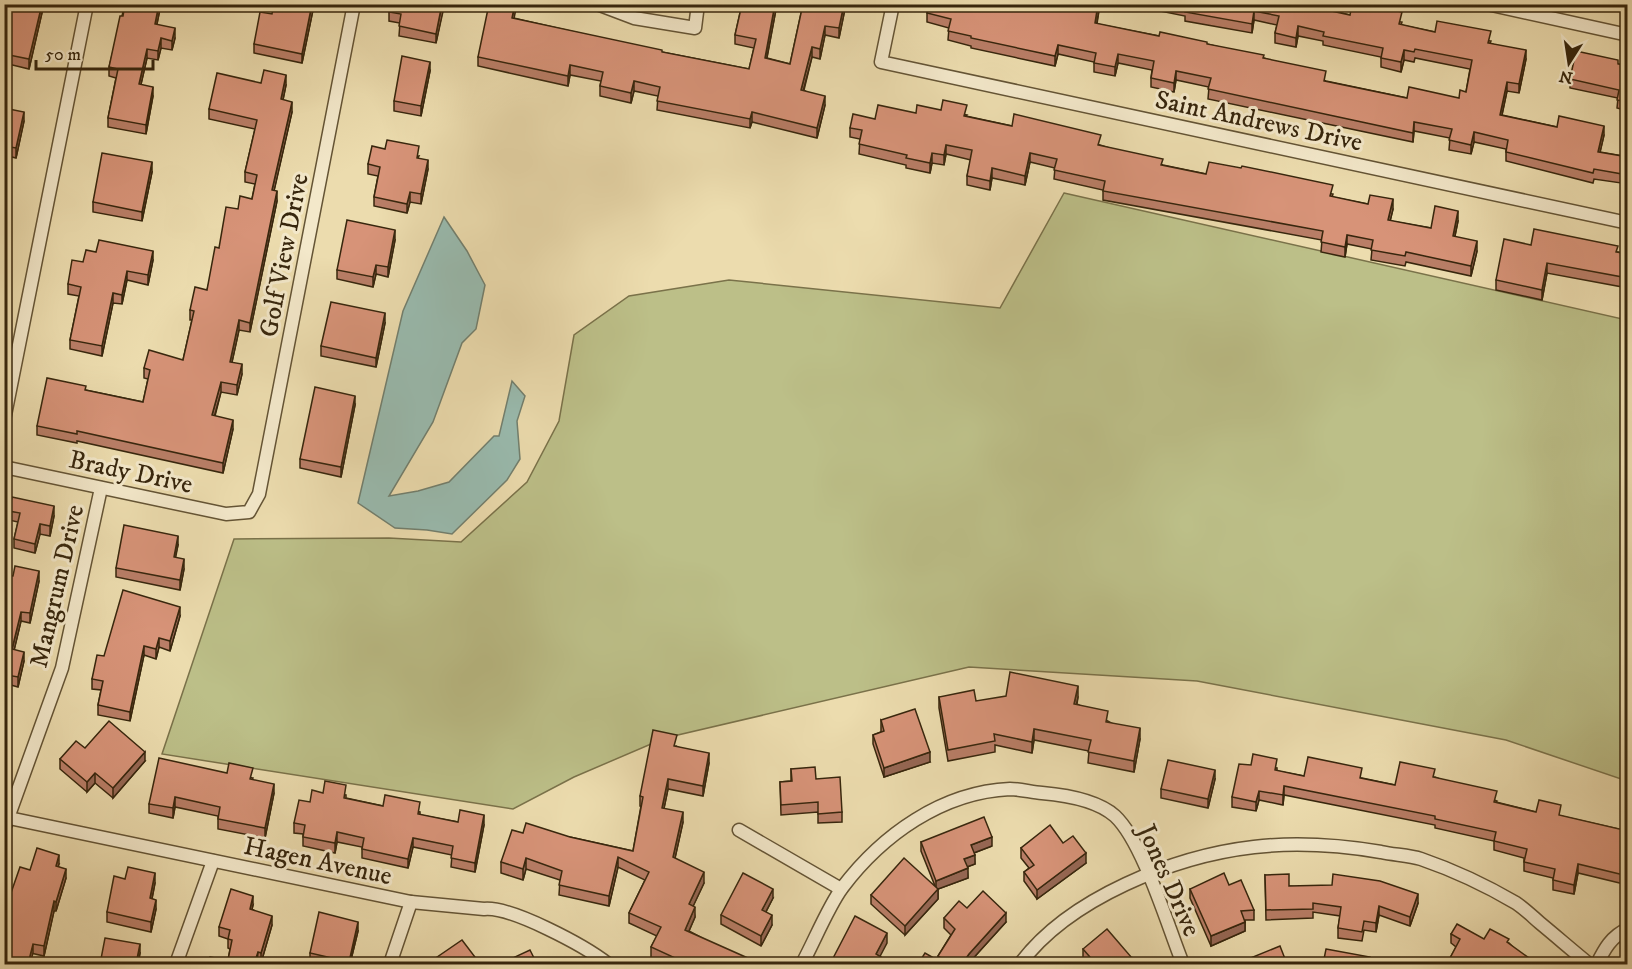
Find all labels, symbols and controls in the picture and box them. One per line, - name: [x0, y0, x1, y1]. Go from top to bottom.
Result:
- scale bar: [36, 33, 153, 71]
- north arrow: [1539, 33, 1599, 93]
- text: 50 m: [45, 44, 81, 66]
- text: N: [1558, 66, 1575, 88]
- street label: Saint Andrews Drive: [1152, 83, 1365, 160]
- street label: Golf View Drive: [252, 171, 317, 340]
- street label: Brady Drive: [66, 443, 196, 502]
- street label: Mangrum Drive: [23, 502, 92, 671]
- street label: Jones Drive: [1129, 818, 1208, 942]
- street label: Hagen Avenue: [241, 830, 395, 893]

